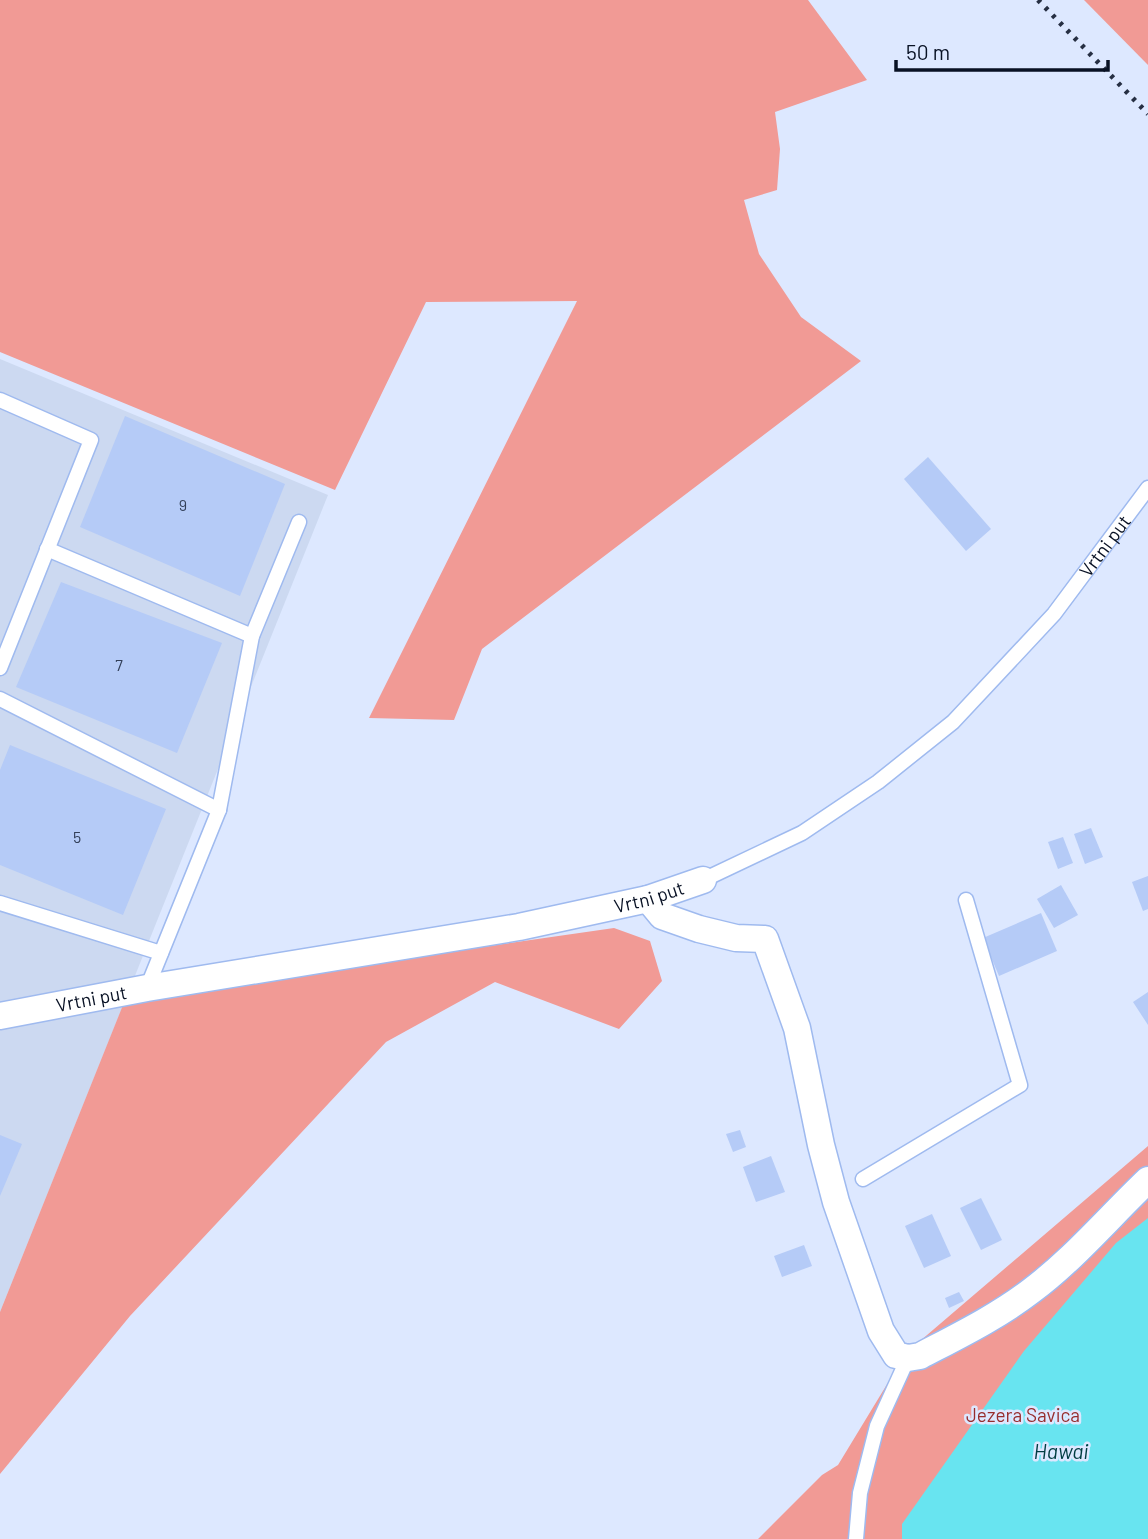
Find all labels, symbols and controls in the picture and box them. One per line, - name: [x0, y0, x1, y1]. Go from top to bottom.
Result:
- scale bar: [896, 28, 1108, 72]
- text: 50 m: [906, 39, 950, 64]
- house number: 9: [179, 495, 187, 514]
- street label: Vrtni put: [1074, 510, 1135, 581]
- house number: 7: [115, 655, 123, 674]
- house number: 5: [73, 827, 81, 846]
- street label: Vrtni put: [612, 876, 687, 917]
- street label: Vrtni put: [54, 980, 129, 1016]
- park label: Jezera Savica: [966, 1403, 1080, 1426]
- water label: Hawai: [1034, 1438, 1089, 1463]

